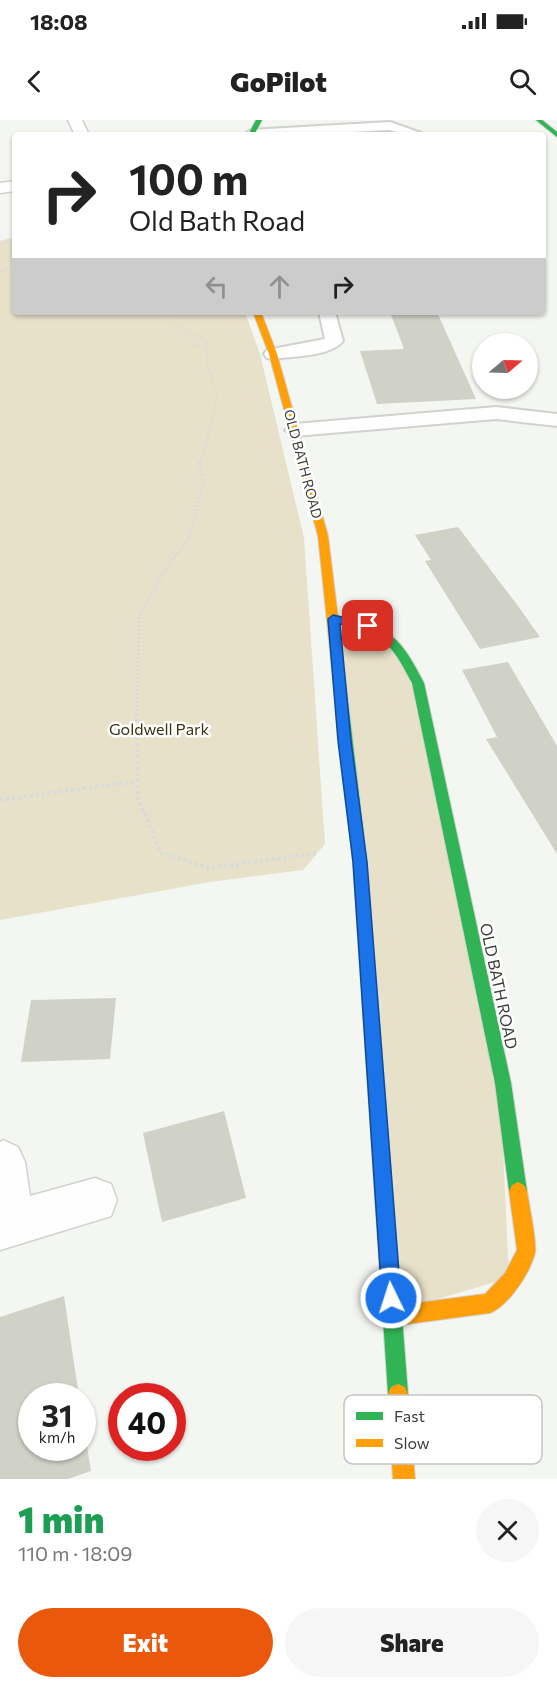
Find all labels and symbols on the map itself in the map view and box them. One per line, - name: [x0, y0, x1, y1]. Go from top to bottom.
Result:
- north arrow: [472, 333, 538, 399]
- street label: OLD BATH ROAD: [281, 407, 326, 520]
- pin: [342, 600, 393, 651]
- park label: Goldwell Park: [109, 719, 209, 738]
- street label: OLD BATH ROAD: [477, 921, 522, 1051]
- position arrow: [359, 1266, 423, 1330]
- speed limit sign: 40: [108, 1383, 186, 1461]
- legend: [344, 1395, 542, 1464]
- text: Fast: [394, 1406, 425, 1425]
- text: Slow: [394, 1433, 430, 1452]

